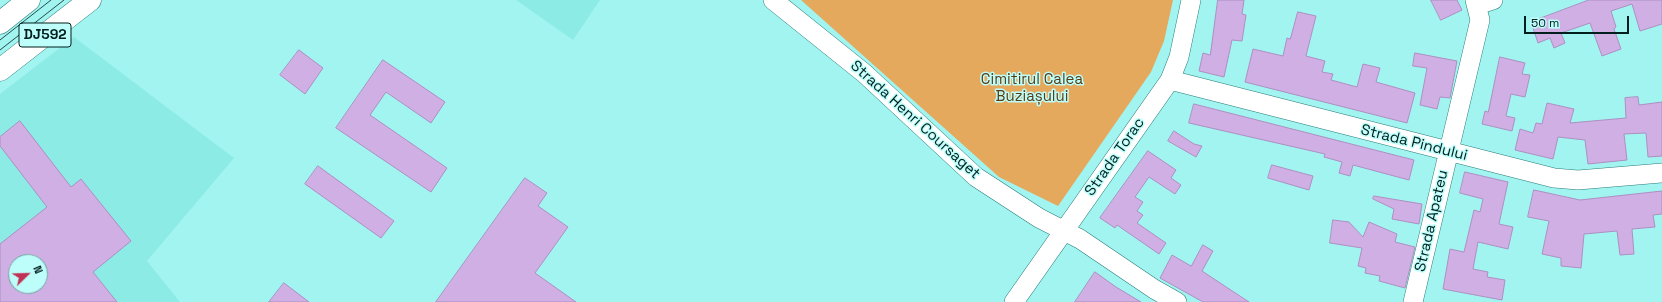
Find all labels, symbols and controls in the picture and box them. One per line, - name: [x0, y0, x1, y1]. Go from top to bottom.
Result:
- scale bar: [1526, 8, 1631, 34]
- text: 50 m: [1531, 15, 1559, 31]
- road number: DJ592: [19, 23, 71, 47]
- street label: Strada Henri Coursaget: [847, 57, 983, 183]
- park label: Cimitirul Calea Buziașului: [981, 71, 1083, 106]
- street label: Strada Torac: [1081, 114, 1149, 200]
- street label: Strada Pindului: [1359, 121, 1469, 165]
- street label: Strada Apateu: [1412, 168, 1452, 274]
- north arrow: [8, 254, 48, 294]
- text: N: [30, 264, 46, 276]

